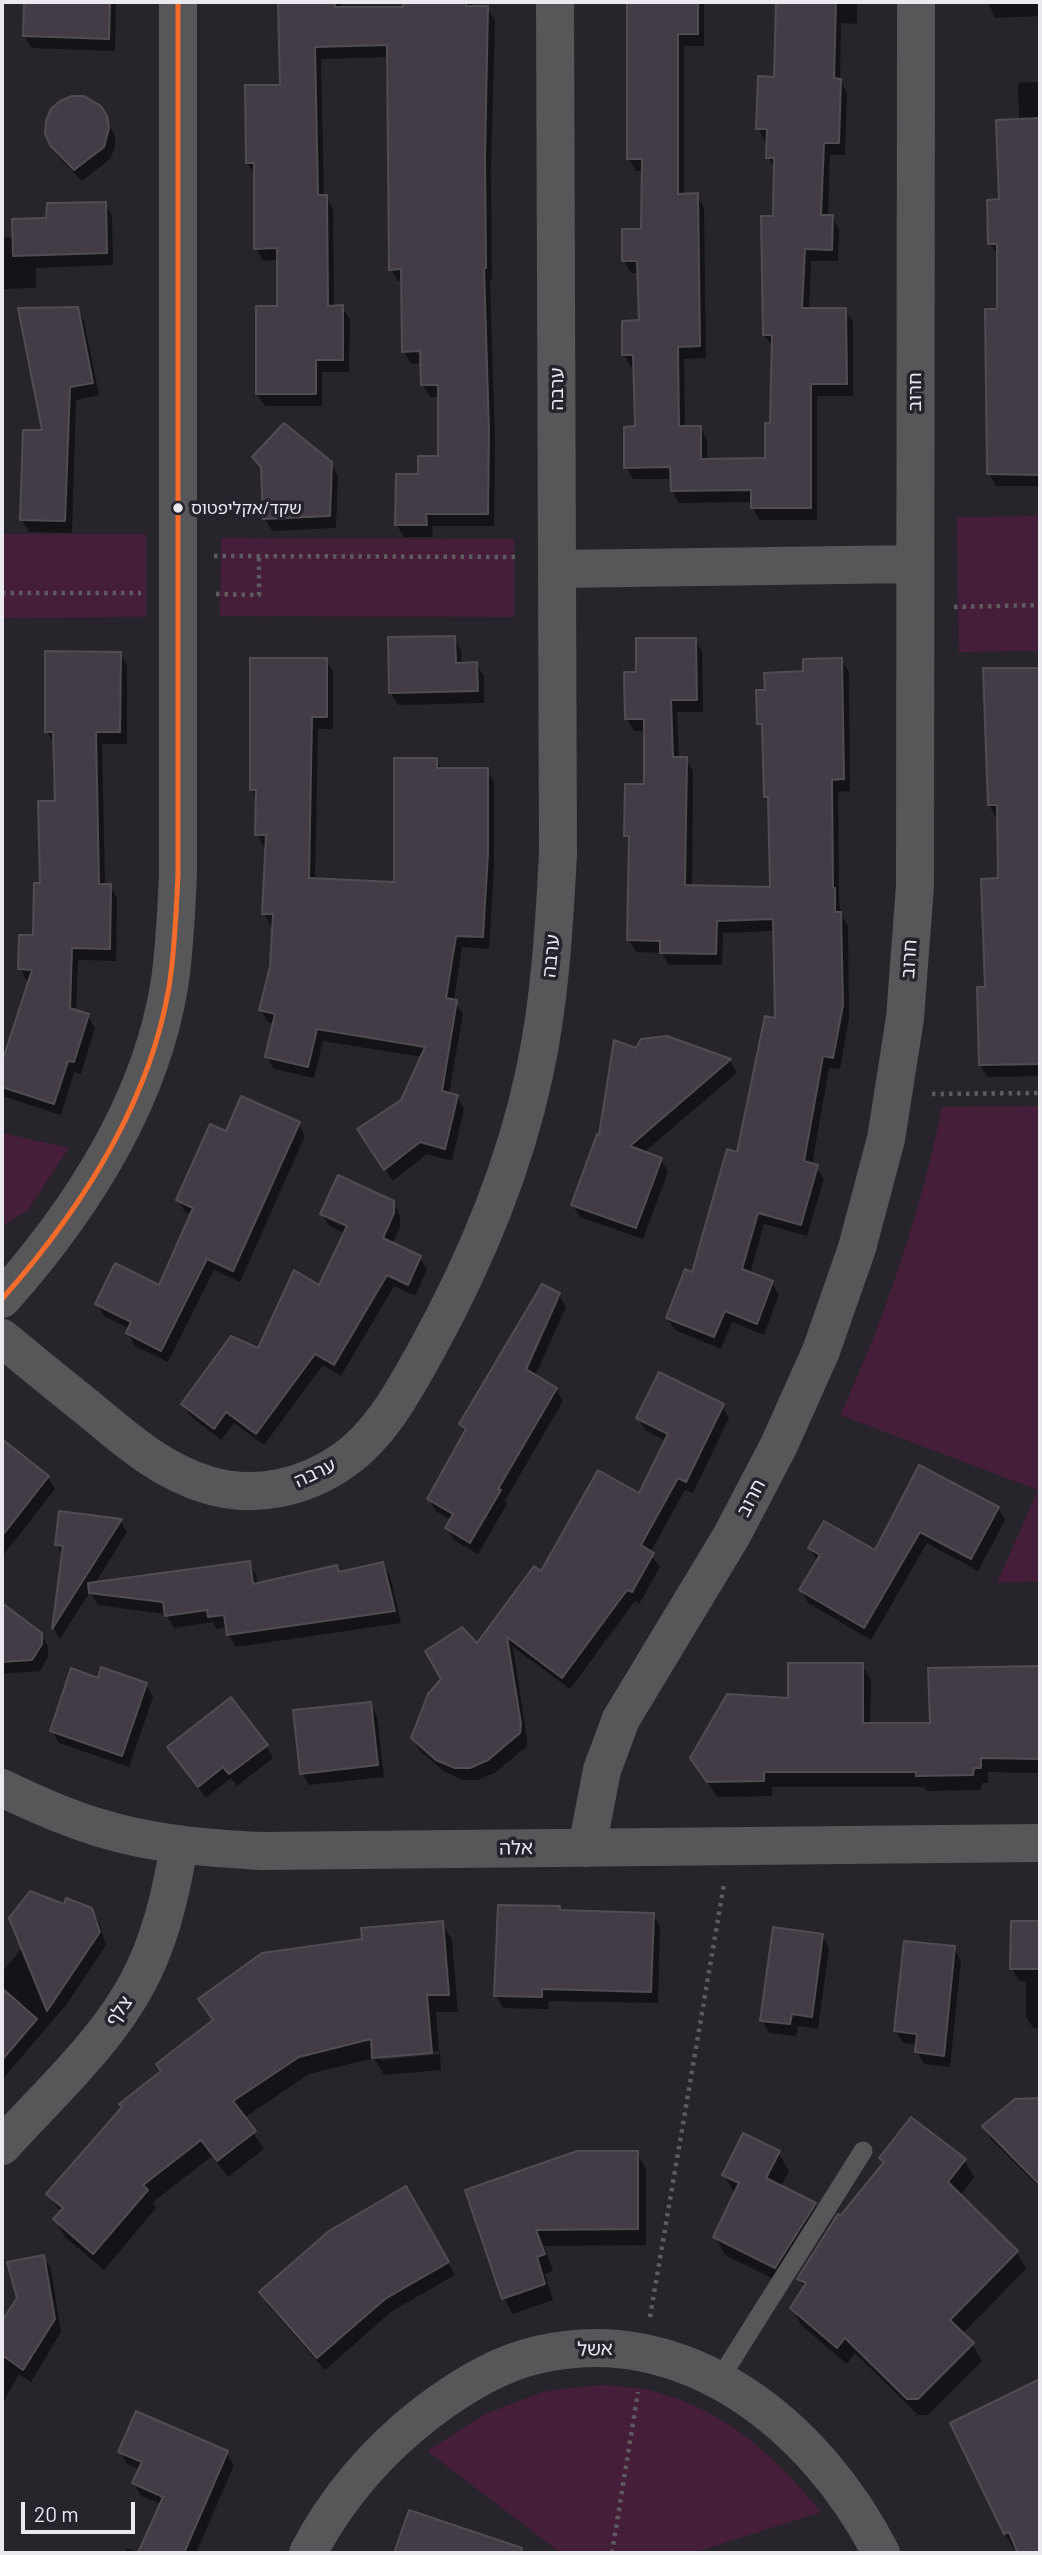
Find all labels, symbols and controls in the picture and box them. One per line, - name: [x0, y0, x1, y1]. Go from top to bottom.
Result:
- street label: ערבה: [546, 367, 568, 411]
- street label: חרוב: [904, 373, 926, 411]
- place label: שקד/אקליפטוס: [191, 498, 302, 518]
- marker: שקד/אקליפטוס: [171, 501, 185, 515]
- street label: ערבה: [537, 933, 565, 979]
- street label: חרוב: [896, 939, 922, 979]
- street label: ערבה: [291, 1454, 339, 1492]
- street label: חרוב: [732, 1475, 770, 1521]
- street label: אלה: [499, 1836, 533, 1860]
- street label: צלף: [101, 1992, 137, 2030]
- street label: אשל: [577, 2337, 613, 2361]
- scale bar: [24, 2488, 138, 2532]
- text: 20 m: [34, 2501, 79, 2526]

